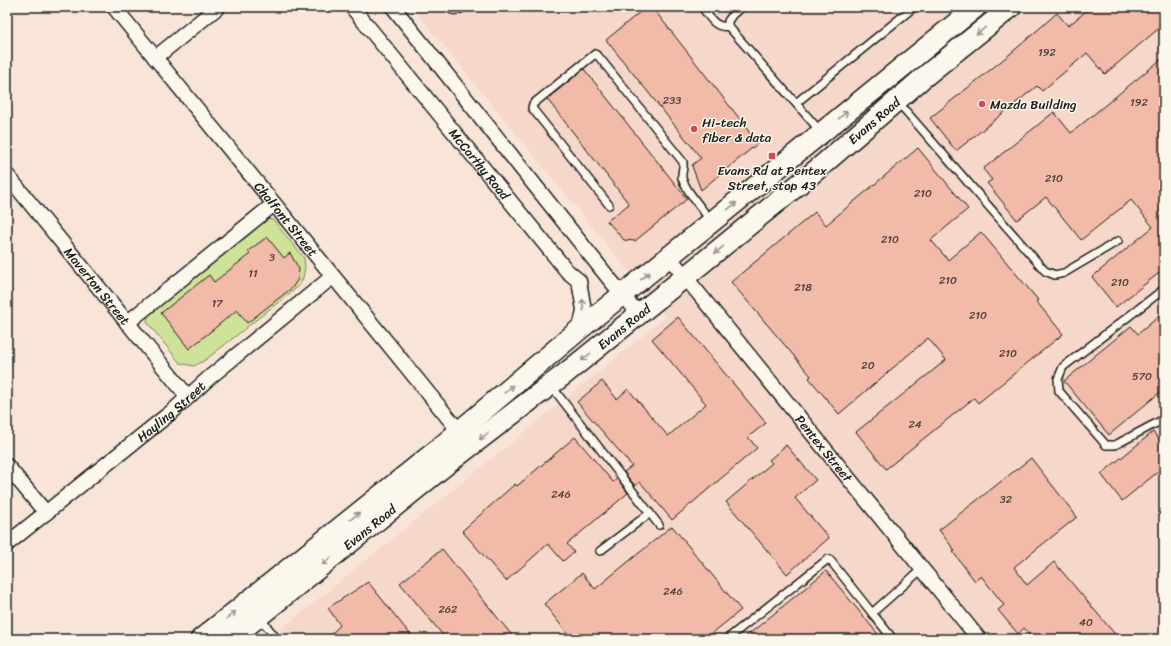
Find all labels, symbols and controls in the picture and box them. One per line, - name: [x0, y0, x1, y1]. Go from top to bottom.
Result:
- one-way arrow: [975, 27, 986, 36]
- house number: 192: [1038, 43, 1057, 62]
- street label: Evans Road: [842, 90, 906, 150]
- house number: 233: [663, 91, 681, 110]
- place label: Mazda Building: [990, 93, 1077, 116]
- house number: 192: [1130, 93, 1149, 112]
- marker: Mazda Building: [977, 99, 987, 109]
- one-way arrow: [838, 110, 849, 119]
- place label: Hi-tech fiber & data: [702, 111, 772, 149]
- street label: McCarthy Road: [443, 123, 517, 206]
- marker: Hi-tech fiber & data: [689, 124, 699, 134]
- marker: Evans Rd at Pentex Street, stop 43: [767, 151, 777, 161]
- place label: Evans Rd at Pentex Street, stop 43: [717, 159, 827, 197]
- house number: 210: [1045, 169, 1063, 188]
- street label: Chalfont Street: [249, 176, 324, 262]
- house number: 210: [914, 184, 932, 203]
- one-way arrow: [726, 201, 737, 210]
- house number: 210: [881, 230, 899, 249]
- street label: Maverton Street: [58, 242, 137, 330]
- one-way arrow: [714, 245, 725, 254]
- house number: 3: [269, 248, 275, 267]
- house number: 11: [248, 264, 258, 283]
- one-way arrow: [640, 271, 651, 280]
- house number: 210: [939, 271, 957, 290]
- house number: 210: [1111, 273, 1129, 292]
- house number: 218: [794, 278, 812, 297]
- house number: 17: [212, 294, 223, 313]
- street label: Evans Road: [592, 297, 657, 355]
- one-way arrow: [579, 299, 586, 312]
- house number: 210: [969, 306, 987, 325]
- house number: 210: [999, 344, 1017, 363]
- one-way arrow: [581, 352, 592, 361]
- house number: 20: [861, 356, 875, 375]
- house number: 570: [1132, 367, 1152, 386]
- street label: Hayling Street: [131, 375, 211, 448]
- one-way arrow: [504, 384, 514, 393]
- street label: Pentex Street: [789, 409, 859, 487]
- house number: 24: [908, 415, 922, 434]
- one-way arrow: [478, 432, 489, 441]
- house number: 246: [551, 485, 571, 504]
- house number: 32: [1000, 490, 1013, 509]
- street label: Evans Road: [337, 497, 402, 556]
- one-way arrow: [349, 511, 360, 520]
- one-way arrow: [322, 557, 333, 566]
- house number: 246: [663, 582, 683, 601]
- house number: 262: [439, 600, 458, 619]
- one-way arrow: [226, 610, 237, 619]
- house number: 40: [1079, 613, 1093, 632]

